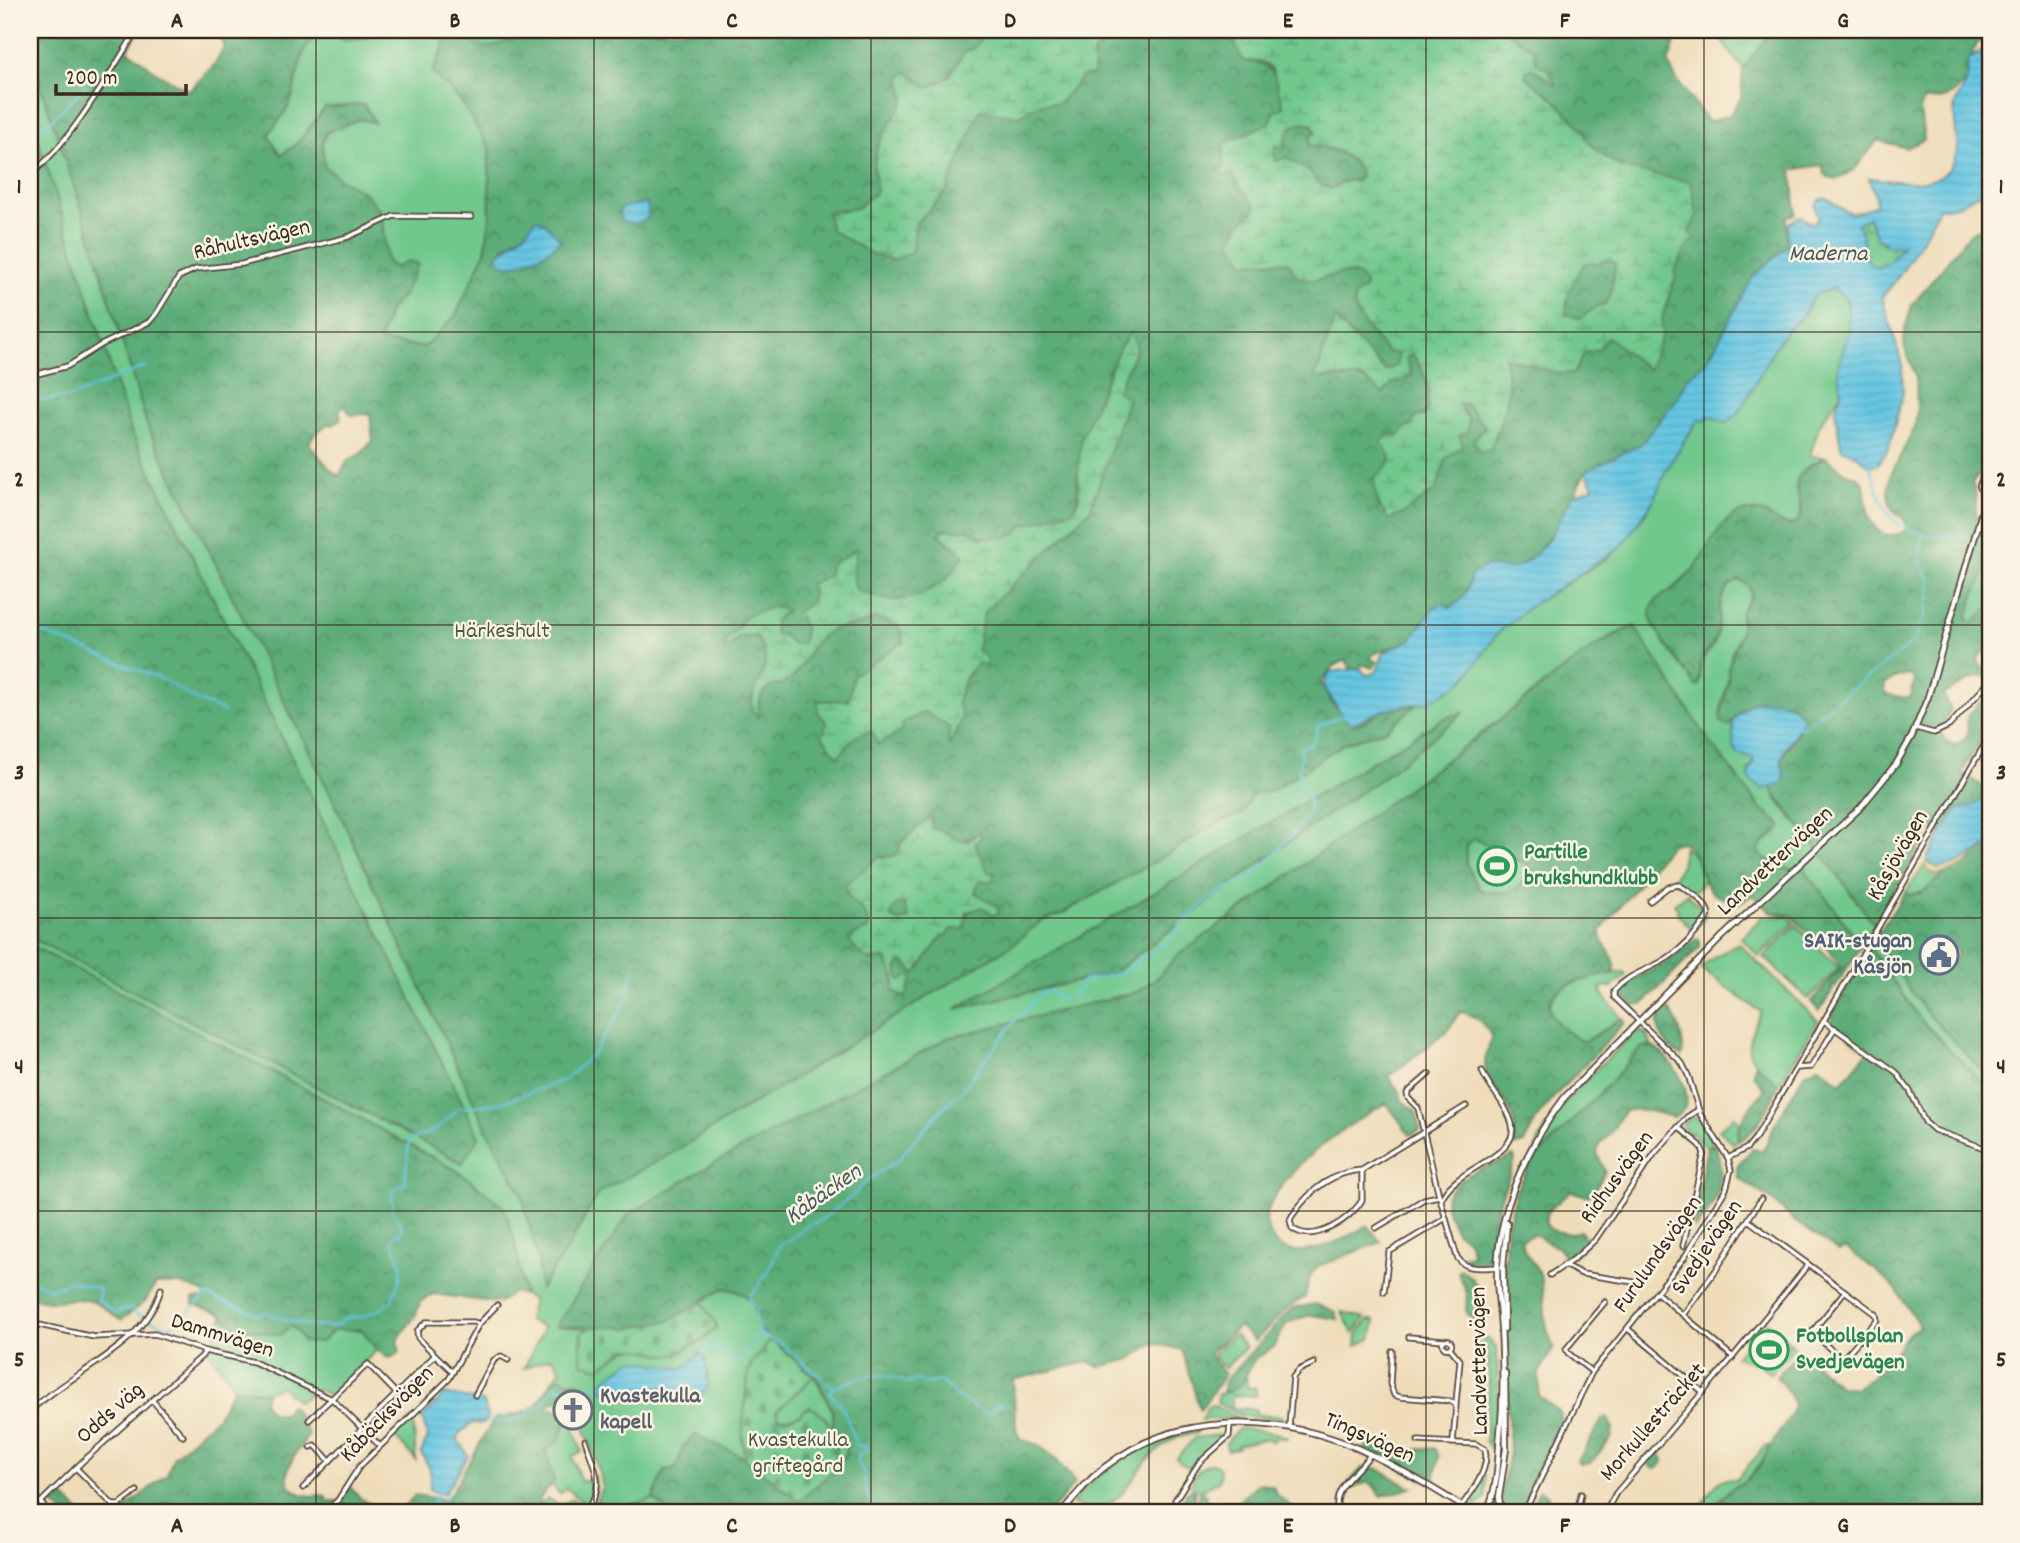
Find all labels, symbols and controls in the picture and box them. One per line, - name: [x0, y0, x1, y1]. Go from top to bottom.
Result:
- text: A: [171, 6, 183, 39]
- text: B: [450, 6, 461, 39]
- text: C: [726, 6, 738, 39]
- text: D: [1004, 6, 1016, 39]
- text: E: [1283, 6, 1294, 39]
- text: F: [1560, 6, 1571, 39]
- text: G: [1837, 6, 1849, 39]
- scale bar: [56, 52, 186, 96]
- text: 200 m: [66, 65, 117, 95]
- text: 1: [16, 172, 22, 205]
- text: 1: [1998, 172, 2004, 205]
- street label: Råhultsvägen: [190, 212, 314, 270]
- water label: Maderna: [1789, 238, 1869, 272]
- text: 2: [14, 465, 24, 498]
- text: 2: [1996, 465, 2006, 498]
- park label: Härkeshult: [454, 616, 550, 649]
- text: 3: [14, 758, 24, 791]
- text: 3: [1996, 758, 2006, 791]
- street label: Landvettervägen: [1710, 799, 1842, 925]
- street label: Kåsjövägen: [1860, 804, 1938, 908]
- place label: Partille brukshundklubb: [1524, 837, 1658, 896]
- sports icon: Partille brukshundklubb: [1476, 845, 1518, 887]
- place label: SAIK-stugan Kåsjön: [1804, 926, 1912, 985]
- public building icon: SAIK-stugan Kåsjön: [1918, 934, 1960, 976]
- text: 4: [14, 1052, 24, 1085]
- text: 4: [1996, 1052, 2006, 1085]
- street label: Ridhusvägen: [1573, 1125, 1663, 1231]
- water label: Kåbäcken: [779, 1156, 870, 1234]
- street label: Furulundsvägen: [1606, 1189, 1712, 1321]
- street label: Svedjevägen: [1664, 1194, 1752, 1302]
- street label: Landvettervägen: [1463, 1286, 1499, 1436]
- street label: Dammvägen: [166, 1306, 278, 1368]
- place label: Fotbollsplan Svedjevägen: [1796, 1321, 1905, 1380]
- sports icon: Fotbollsplan Svedjevägen: [1748, 1329, 1790, 1371]
- text: 5: [14, 1345, 24, 1378]
- text: 5: [1996, 1345, 2006, 1378]
- street label: Morkullesträcket: [1593, 1356, 1715, 1490]
- street label: Kåbäcksvägen: [333, 1359, 443, 1471]
- street label: Odds väg: [70, 1375, 152, 1453]
- place label: Kvastekulla kapell: [600, 1381, 702, 1440]
- church icon: Kvastekulla kapell: [552, 1389, 594, 1431]
- street label: Tingsvägen: [1319, 1404, 1419, 1474]
- park label: Kvastekulla griftegård: [748, 1425, 849, 1484]
- text: A: [171, 1511, 183, 1543]
- text: B: [450, 1511, 461, 1543]
- text: C: [726, 1511, 738, 1543]
- text: D: [1004, 1511, 1016, 1543]
- text: E: [1283, 1511, 1294, 1543]
- text: F: [1560, 1511, 1571, 1543]
- text: G: [1837, 1511, 1849, 1543]

